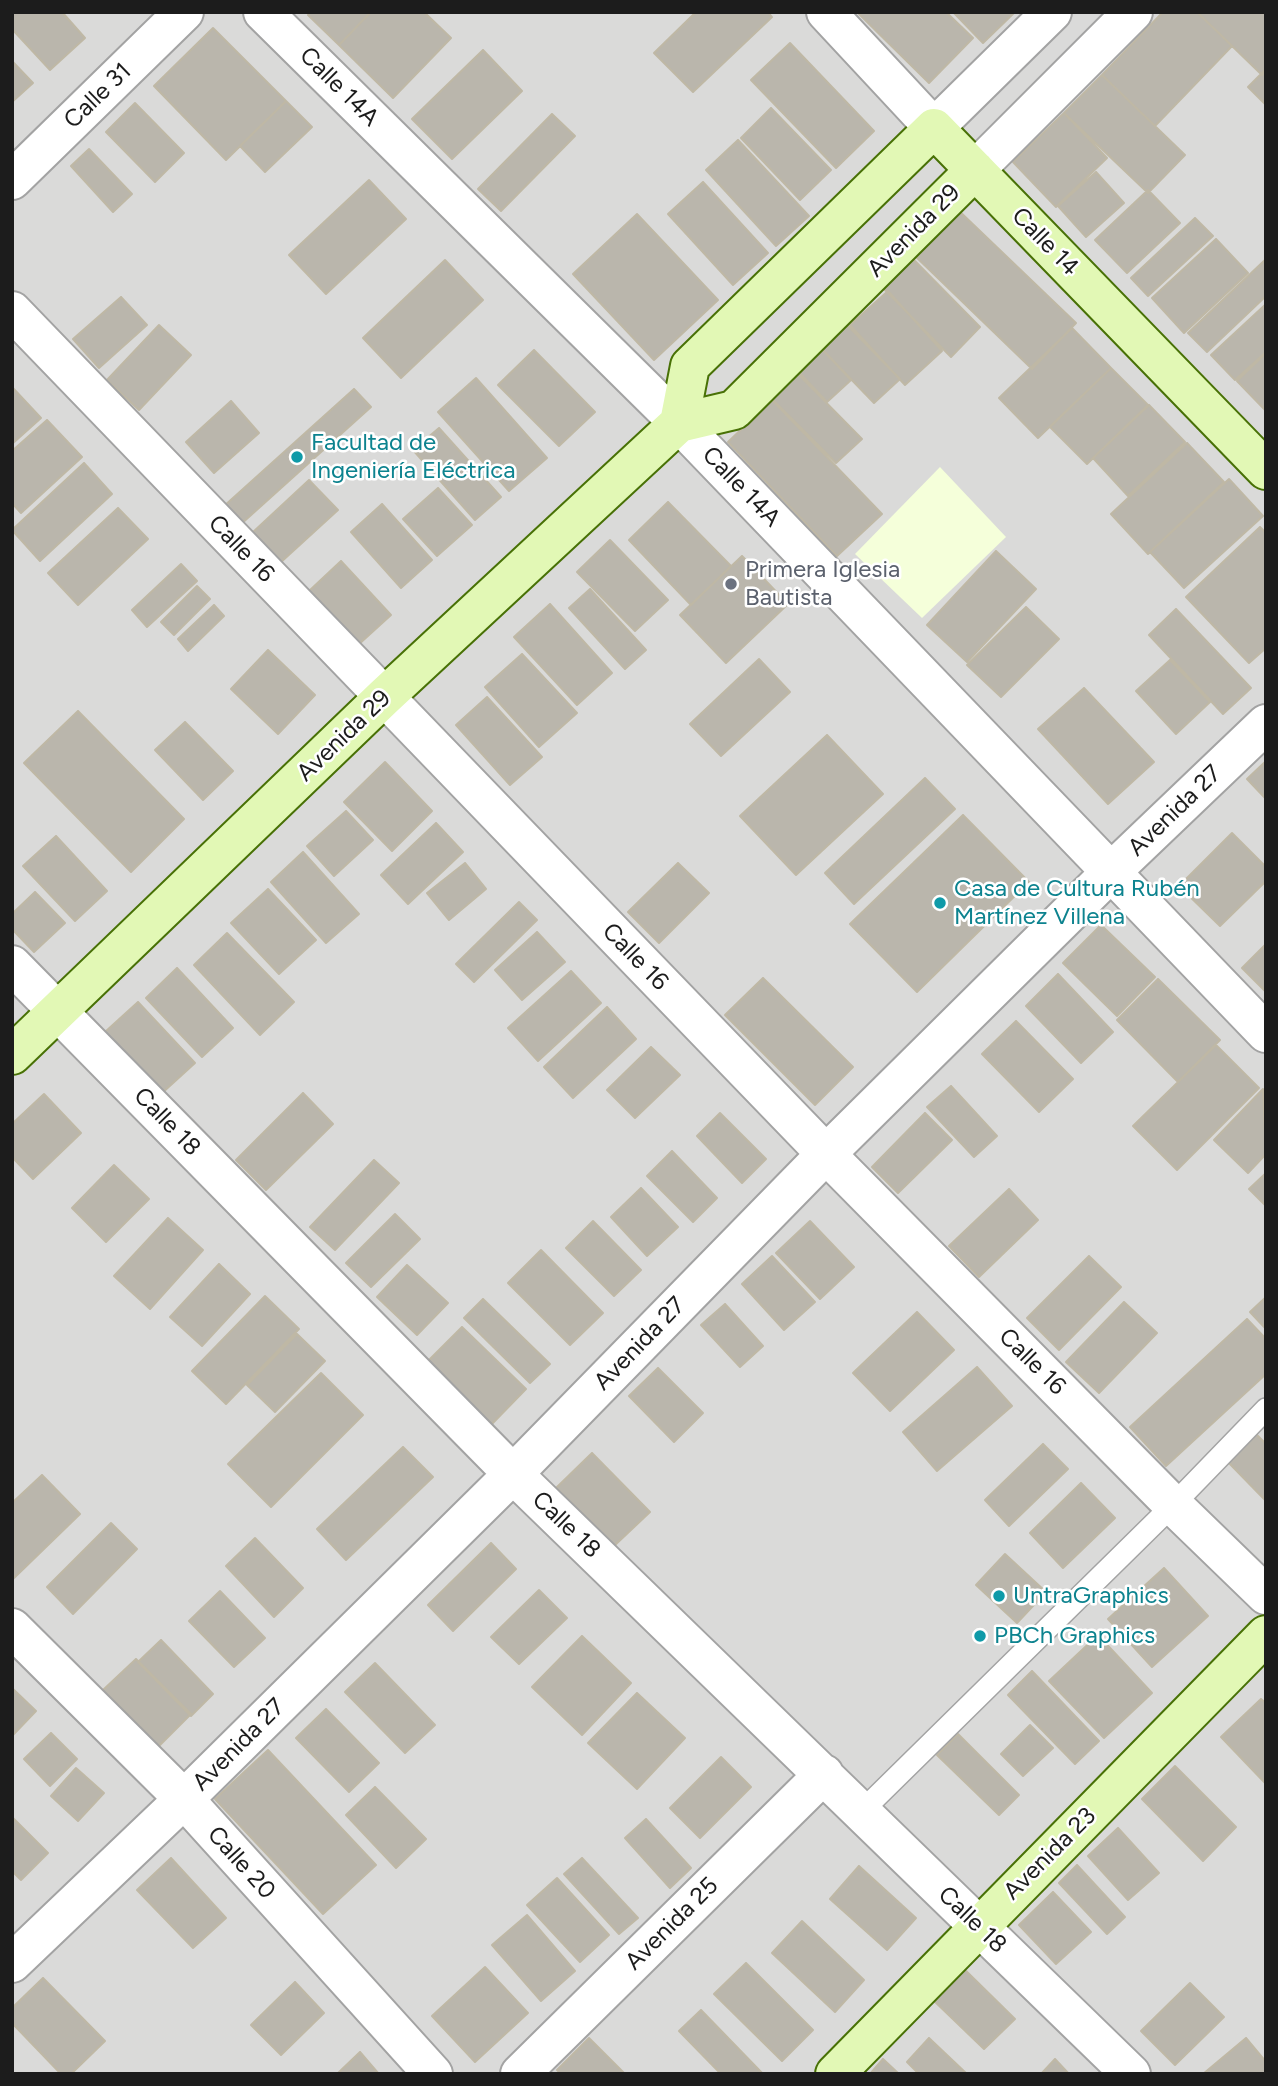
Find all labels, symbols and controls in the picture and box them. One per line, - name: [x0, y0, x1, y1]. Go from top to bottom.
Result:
- street label: Calle 14A: [293, 41, 385, 133]
- street label: Calle 31: [58, 57, 138, 135]
- street label: Avenida 29: [862, 179, 966, 283]
- street label: Calle 14: [1005, 202, 1085, 282]
- place label: Facultad de Ingeniería Eléctrica: [311, 429, 516, 485]
- street label: Calle 14A: [696, 441, 786, 533]
- marker: Facultad de Ingeniería Eléctrica: [289, 449, 305, 465]
- street label: Calle 16: [202, 509, 280, 589]
- place label: Primera Iglesia Bautista: [745, 556, 900, 612]
- marker: Primera Iglesia Bautista: [723, 576, 739, 592]
- street label: Avenida 29: [291, 684, 397, 788]
- street label: Avenida 27: [1122, 759, 1228, 863]
- place label: Casa de Cultura Rubén Martínez Villena: [954, 875, 1200, 931]
- marker: Casa de Cultura Rubén Martínez Villena: [932, 895, 948, 911]
- street label: Calle 16: [596, 917, 674, 997]
- street label: Calle 18: [128, 1082, 206, 1162]
- street label: Avenida 27: [588, 1291, 692, 1397]
- street label: Calle 16: [993, 1323, 1071, 1401]
- street label: Calle 18: [526, 1486, 606, 1564]
- place label: UntraGraphics: [1013, 1582, 1169, 1610]
- marker: UntraGraphics: [991, 1588, 1007, 1604]
- place label: PBCh Graphics: [994, 1622, 1155, 1650]
- marker: PBCh Graphics: [972, 1628, 988, 1644]
- street label: Avenida 27: [187, 1693, 291, 1797]
- street label: Avenida 23: [998, 1802, 1102, 1906]
- street label: Calle 20: [201, 1821, 281, 1905]
- street label: Avenida 25: [620, 1872, 724, 1976]
- street label: Calle 18: [932, 1881, 1012, 1959]

